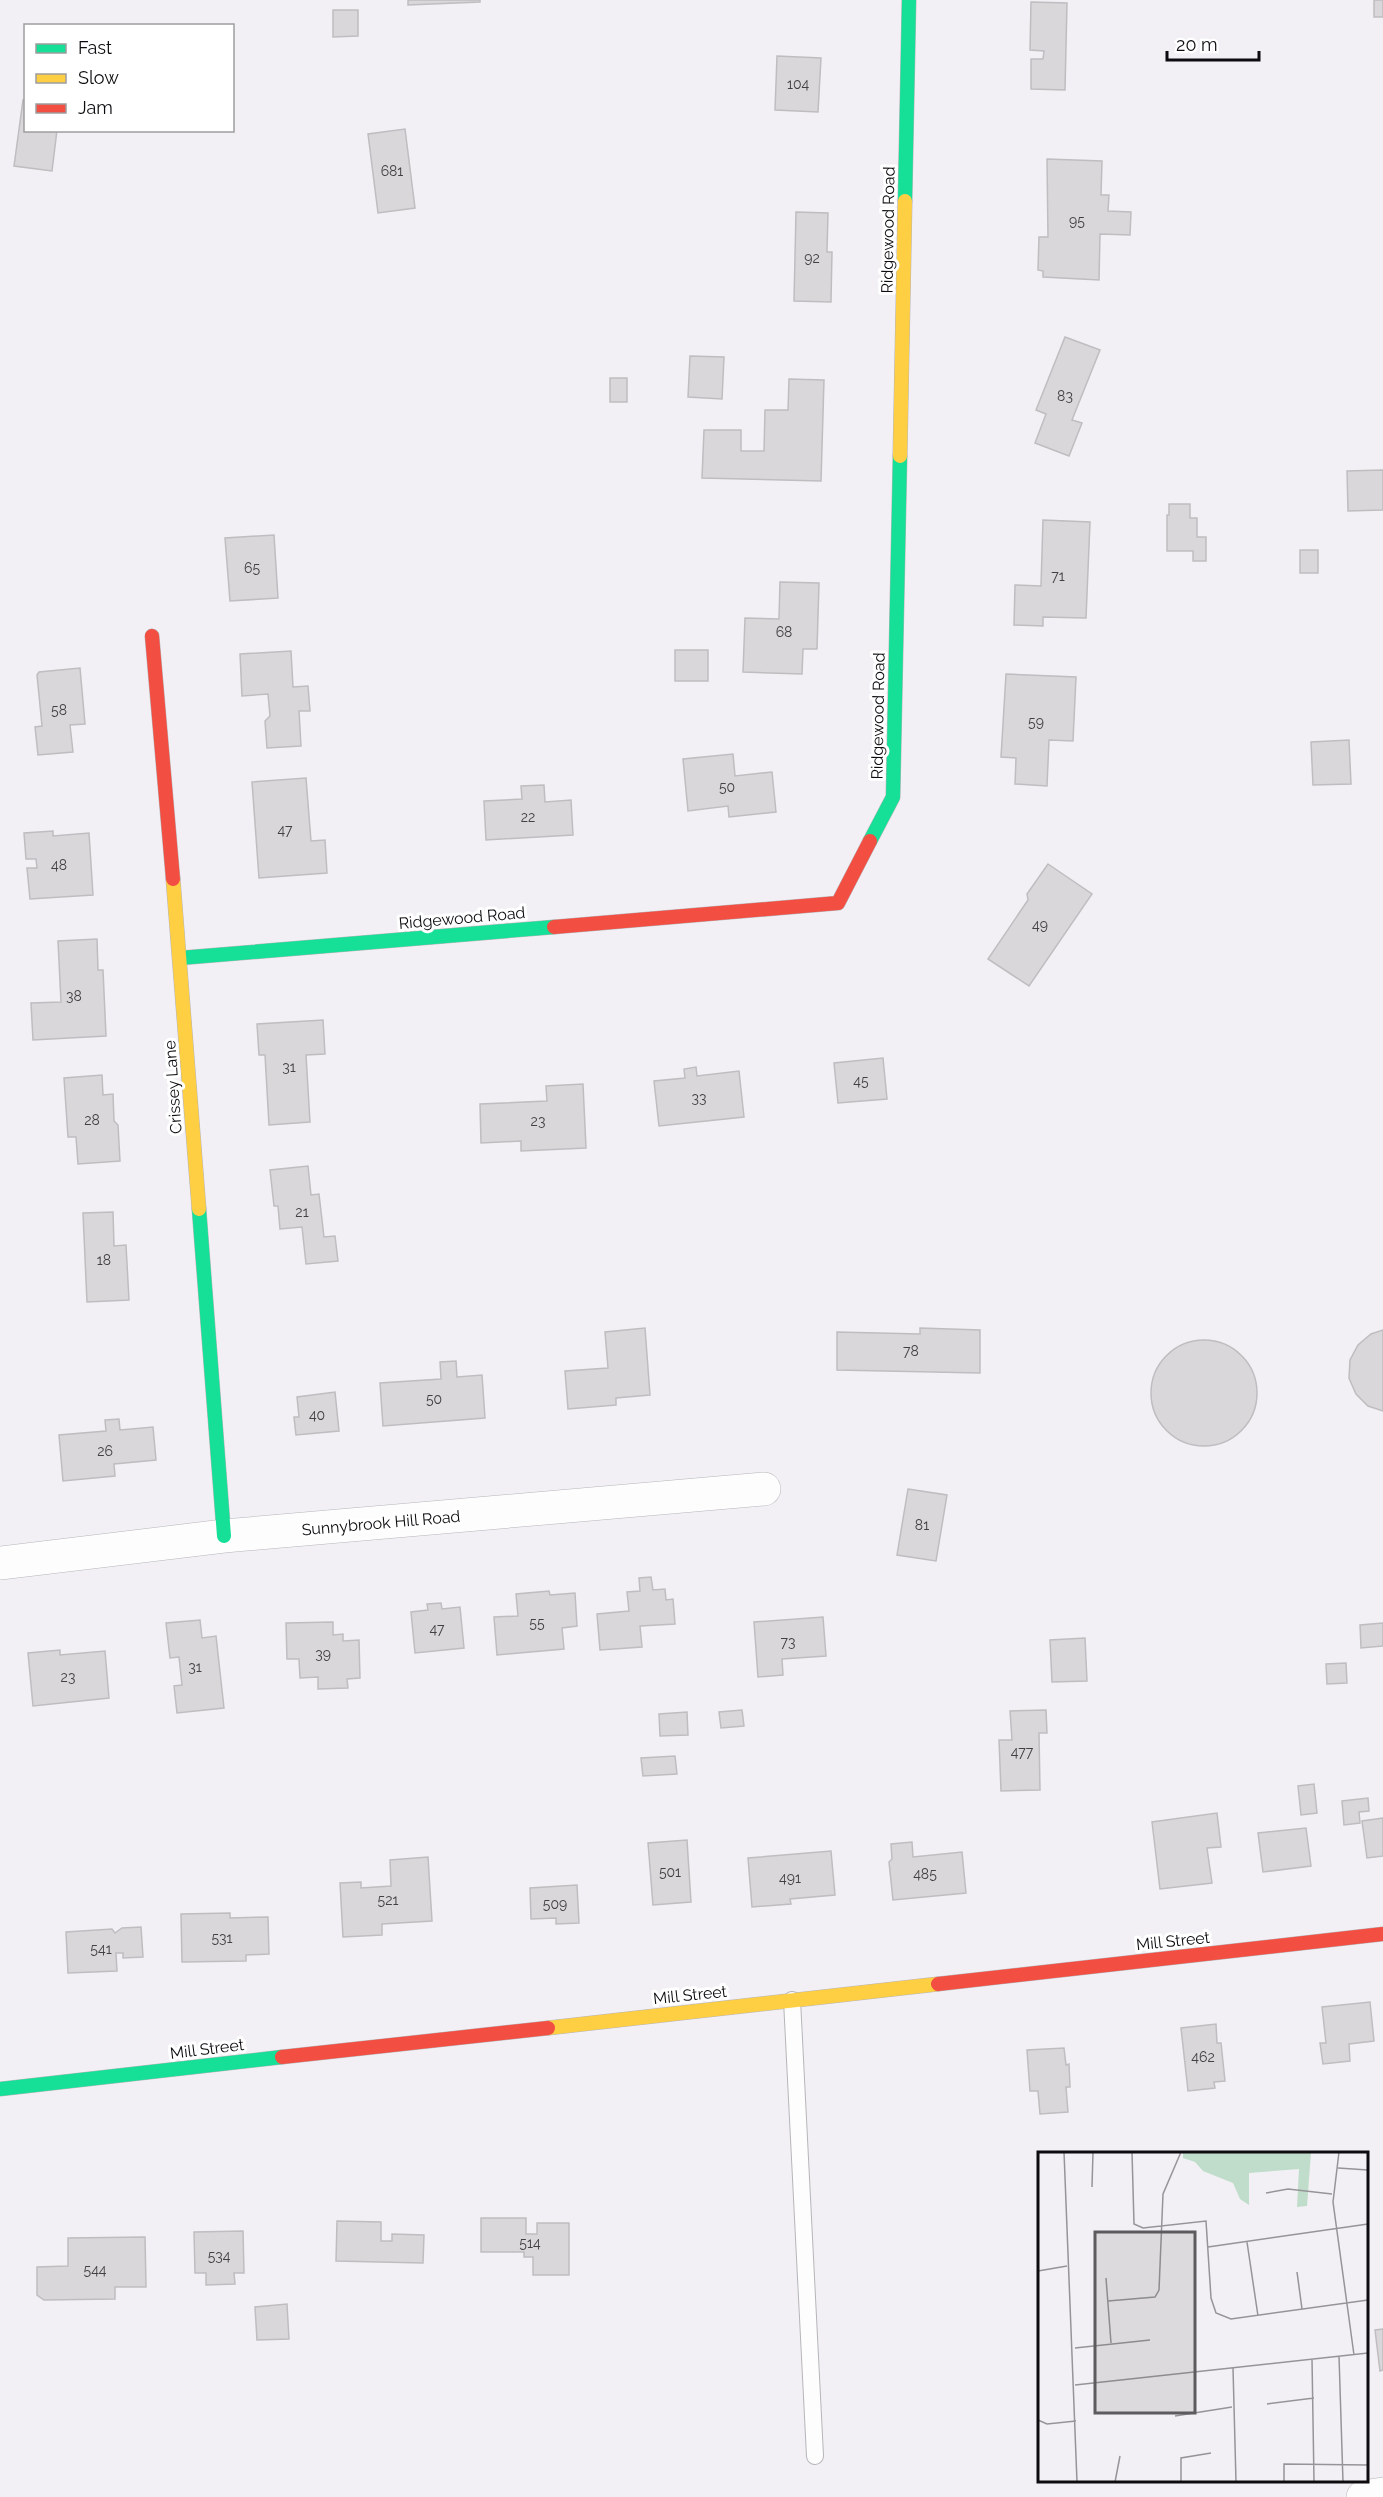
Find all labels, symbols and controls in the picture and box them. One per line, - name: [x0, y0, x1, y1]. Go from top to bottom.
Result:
- legend: [24, 24, 234, 132]
- scale bar: [1167, 24, 1258, 62]
- text: 20 m: [1176, 34, 1218, 55]
- text: Fast: [78, 37, 112, 58]
- text: Slow: [78, 67, 119, 88]
- house number: 104: [787, 76, 809, 92]
- text: Jam: [78, 97, 113, 118]
- house number: 681: [381, 163, 403, 179]
- street label: Ridgewood Road: [877, 166, 899, 294]
- house number: 95: [1069, 213, 1085, 229]
- house number: 92: [804, 250, 820, 266]
- house number: 83: [1057, 388, 1073, 404]
- house number: 65: [244, 560, 260, 576]
- house number: 71: [1051, 568, 1065, 584]
- house number: 68: [776, 624, 792, 640]
- street label: Ridgewood Road: [867, 652, 889, 780]
- house number: 58: [51, 702, 67, 718]
- house number: 59: [1028, 714, 1044, 730]
- house number: 50: [719, 779, 735, 795]
- house number: 22: [521, 809, 535, 825]
- house number: 47: [277, 822, 293, 838]
- house number: 48: [51, 857, 67, 873]
- street label: Ridgewood Road: [398, 903, 526, 933]
- house number: 49: [1032, 917, 1048, 933]
- house number: 38: [66, 988, 82, 1004]
- street label: Crissey Lane: [160, 1040, 186, 1134]
- house number: 31: [282, 1059, 296, 1075]
- house number: 45: [853, 1073, 869, 1089]
- house number: 33: [692, 1090, 706, 1106]
- house number: 28: [84, 1112, 100, 1128]
- house number: 23: [531, 1113, 545, 1129]
- house number: 21: [295, 1204, 309, 1220]
- house number: 18: [97, 1252, 111, 1268]
- house number: 78: [903, 1343, 919, 1359]
- house number: 50: [426, 1391, 442, 1407]
- house number: 40: [309, 1407, 325, 1423]
- house number: 26: [97, 1443, 113, 1459]
- street label: Sunnybrook Hill Road: [301, 1507, 461, 1539]
- house number: 81: [915, 1517, 929, 1533]
- house number: 55: [529, 1615, 545, 1631]
- house number: 47: [429, 1621, 445, 1637]
- house number: 73: [781, 1634, 795, 1650]
- house number: 39: [315, 1646, 331, 1662]
- house number: 31: [188, 1659, 202, 1675]
- house number: 23: [61, 1669, 75, 1685]
- house number: 477: [1011, 1744, 1034, 1760]
- house number: 501: [659, 1864, 681, 1880]
- house number: 485: [913, 1866, 937, 1882]
- house number: 491: [779, 1870, 801, 1886]
- house number: 521: [378, 1892, 398, 1908]
- house number: 509: [543, 1896, 567, 1912]
- street label: Mill Street: [1135, 1928, 1212, 1954]
- house number: 531: [211, 1930, 233, 1946]
- house number: 541: [90, 1941, 112, 1957]
- street label: Mill Street: [652, 1982, 729, 2008]
- street label: Mill Street: [169, 2035, 246, 2063]
- house number: 462: [1191, 2049, 1215, 2065]
- inset map: [1038, 2152, 1368, 2482]
- house number: 514: [519, 2235, 541, 2251]
- house number: 534: [208, 2248, 231, 2264]
- house number: 544: [84, 2262, 107, 2278]

